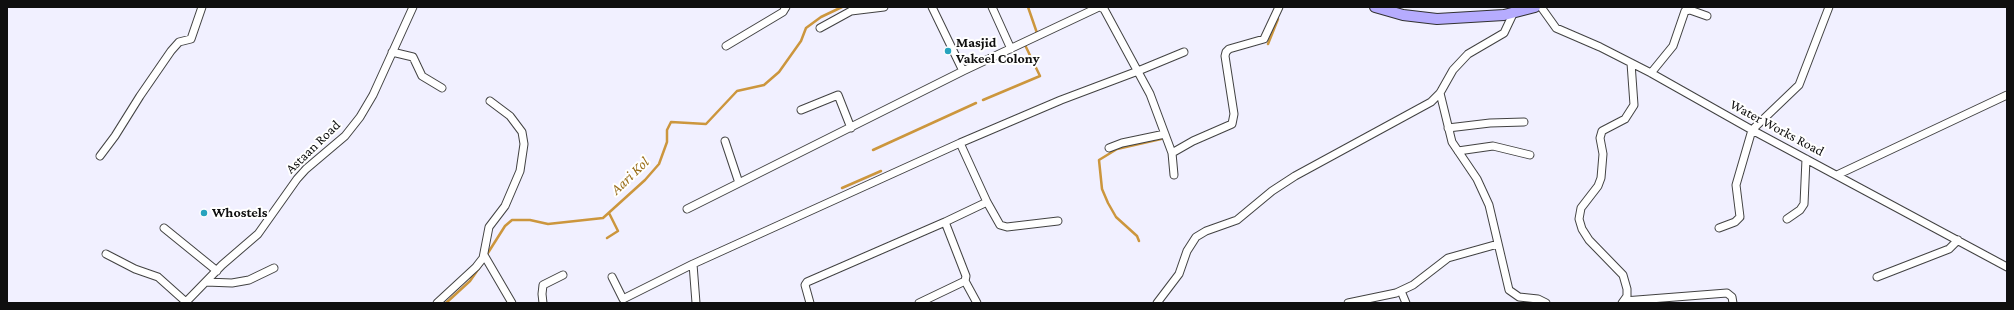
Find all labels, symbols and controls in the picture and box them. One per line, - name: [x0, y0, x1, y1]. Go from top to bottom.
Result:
- place label: Masjid Vakeel Colony: [956, 35, 1040, 68]
- marker: Masjid Vakeel Colony: [943, 46, 953, 56]
- street label: Water Works Road: [1727, 96, 1827, 160]
- street label: Astaan Road: [282, 117, 344, 177]
- water label: Aari Kol: [607, 154, 653, 198]
- place label: Whostels: [212, 205, 268, 221]
- marker: Whostels: [199, 208, 209, 218]

